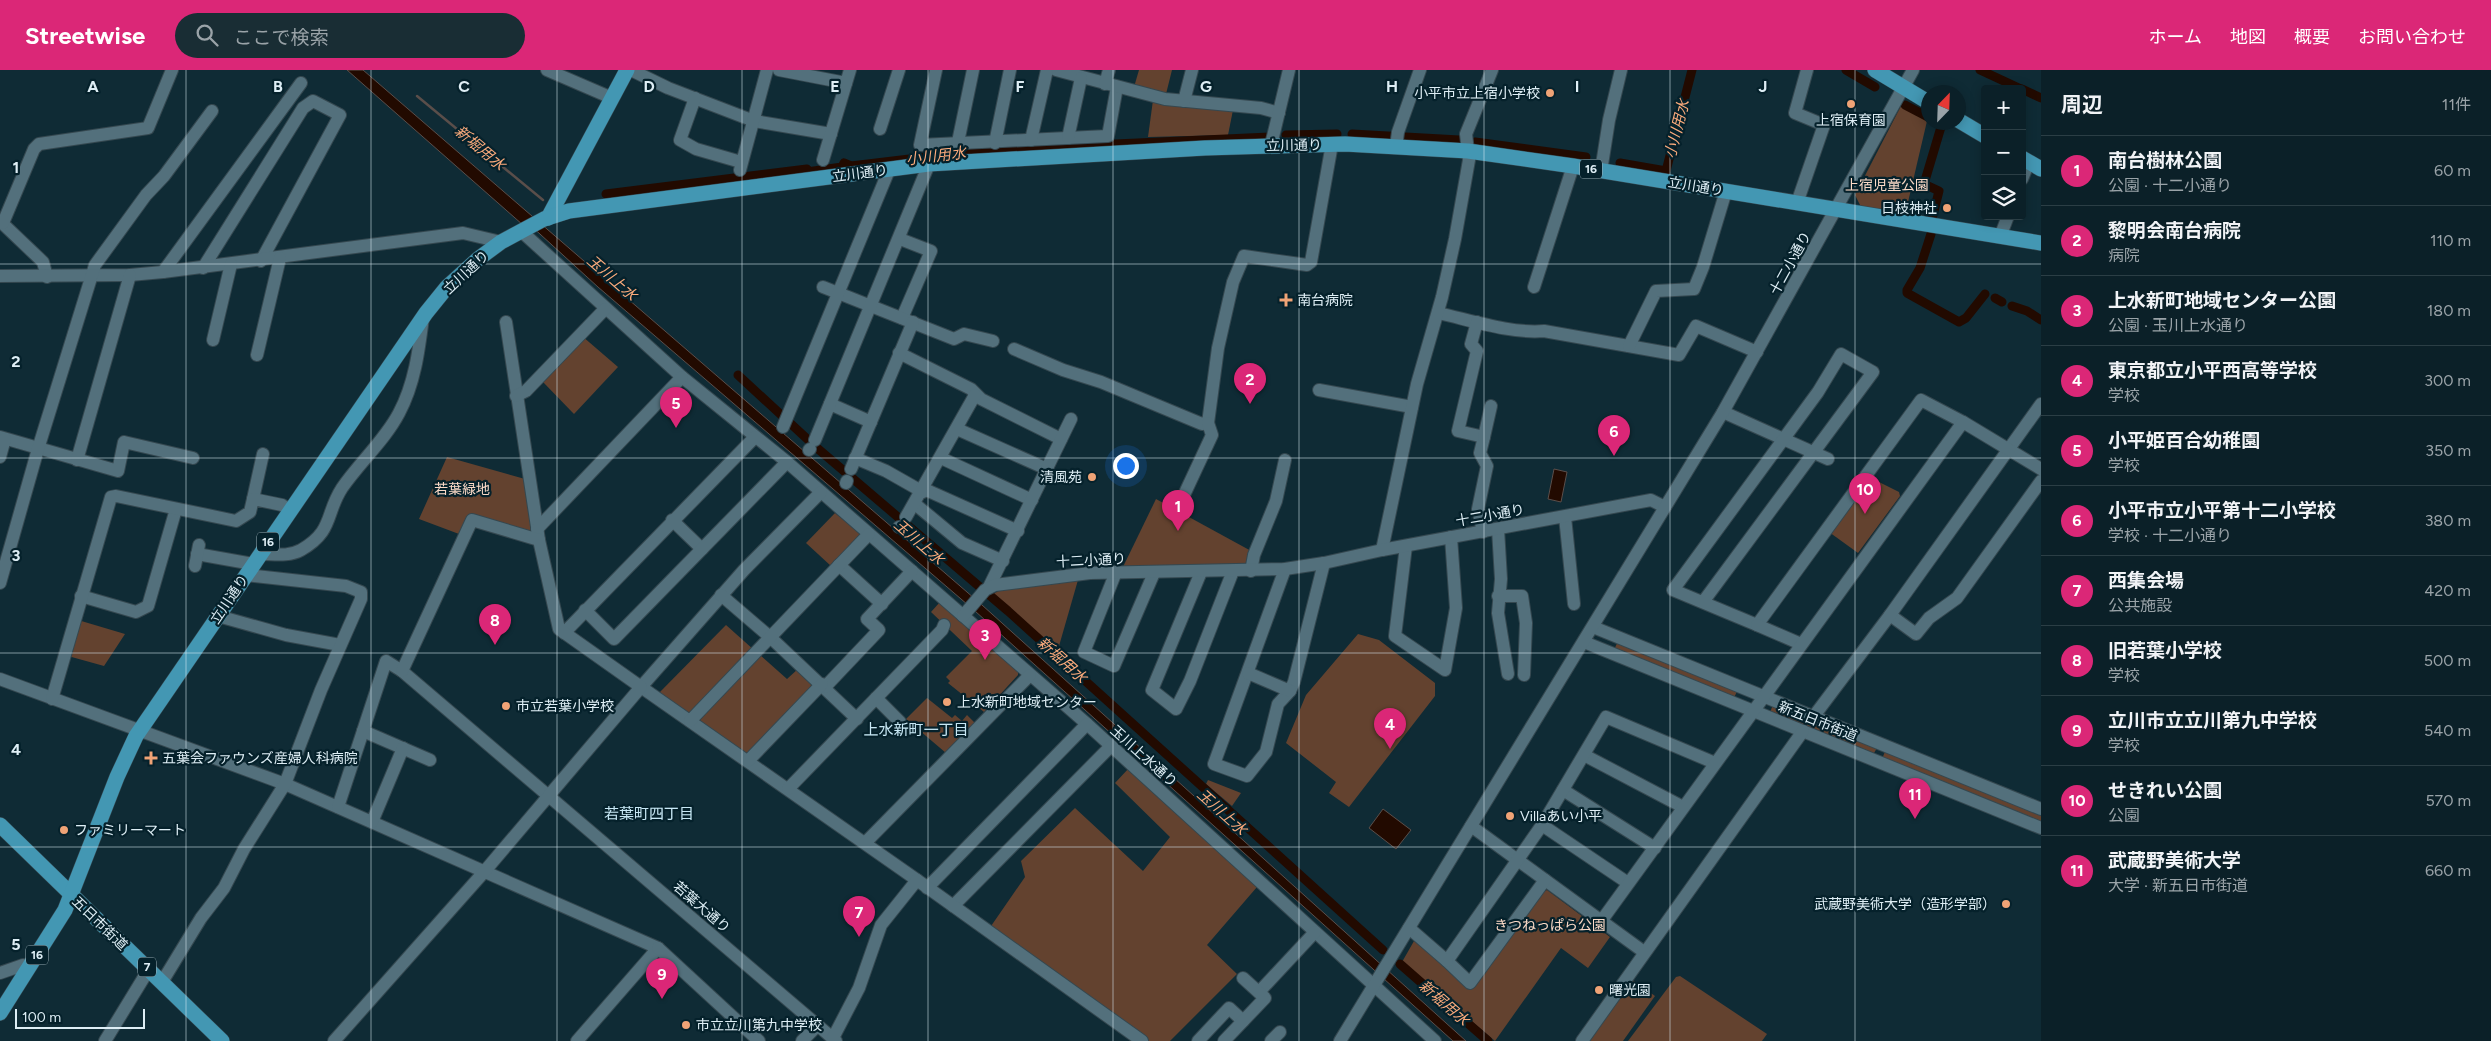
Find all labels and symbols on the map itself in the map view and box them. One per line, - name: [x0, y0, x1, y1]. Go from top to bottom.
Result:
- text: A: [87, 77, 99, 96]
- text: B: [273, 77, 283, 96]
- text: C: [458, 77, 470, 96]
- text: D: [643, 77, 655, 96]
- text: E: [830, 77, 840, 96]
- text: F: [1016, 77, 1025, 96]
- text: G: [1200, 77, 1212, 96]
- text: H: [1386, 77, 1398, 96]
- text: I: [1575, 77, 1579, 96]
- text: J: [1759, 77, 1767, 96]
- place label: 小平市立上宿小学校: [1414, 85, 1540, 102]
- north arrow: [1921, 85, 1966, 130]
- marker: 小平市立上宿小学校: [1544, 87, 1556, 99]
- water label: 小川用水: [1661, 96, 1693, 160]
- marker: 上宿保育園: [1845, 98, 1857, 110]
- place label: 上宿保育園: [1816, 112, 1886, 129]
- water label: 新堀用水: [451, 122, 510, 175]
- street label: 立川通り: [1266, 137, 1322, 154]
- water label: 小川用水: [905, 143, 969, 169]
- text: 1: [13, 158, 19, 177]
- road number: 16: [1580, 160, 1602, 178]
- street label: 立川通り: [831, 162, 889, 185]
- street label: 立川通り: [1667, 174, 1725, 199]
- park label: 上宿児童公園: [1845, 177, 1929, 194]
- place label: 日枝神社: [1881, 200, 1937, 217]
- marker: 日枝神社: [1941, 202, 1953, 214]
- street label: 十二小通り: [1766, 229, 1815, 298]
- street label: 立川通り: [440, 247, 493, 298]
- water label: 玉川上水: [583, 252, 642, 306]
- place label: 南台病院: [1297, 292, 1353, 309]
- marker: 南台病院: [1279, 293, 1293, 307]
- text: 2: [11, 352, 21, 371]
- pin: 2: [1234, 363, 1266, 404]
- pin: 5: [660, 387, 692, 428]
- pin: 6: [1598, 415, 1630, 456]
- your location: [1113, 453, 1139, 479]
- place label: 清風苑: [1040, 469, 1082, 486]
- marker: 清風苑: [1086, 471, 1098, 483]
- pin: 10: [1849, 473, 1881, 514]
- park label: 若葉緑地: [434, 481, 490, 498]
- pin: 1: [1162, 490, 1194, 531]
- street label: 十二小通り: [1454, 501, 1526, 530]
- water label: 玉川上水: [890, 516, 949, 570]
- road number: 16: [257, 532, 279, 552]
- text: 3: [12, 546, 21, 565]
- street label: 十二小通り: [1056, 550, 1126, 571]
- street label: 立川通り: [207, 571, 252, 627]
- pin: 8: [479, 604, 511, 645]
- pin: 3: [969, 619, 1001, 660]
- water label: 新堀用水: [1034, 633, 1092, 688]
- place label: 上水新町地域センター: [957, 694, 1097, 711]
- marker: 上水新町地域センター: [941, 696, 953, 708]
- place label: 市立若葉小学校: [516, 698, 614, 715]
- street label: 新五日市街道: [1776, 698, 1860, 745]
- marker: 市立若葉小学校: [500, 700, 512, 712]
- pin: 4: [1374, 708, 1406, 749]
- district label: 上水新町一丁目: [863, 721, 969, 739]
- street label: 玉川上水通り: [1107, 722, 1181, 791]
- text: 4: [11, 740, 21, 759]
- place label: 五葉会ファウンズ産婦人科病院: [162, 750, 358, 767]
- marker: 五葉会ファウンズ産婦人科病院: [144, 751, 158, 765]
- pin: 11: [1899, 778, 1931, 819]
- water label: 玉川上水: [1194, 785, 1252, 840]
- district label: 若葉町四丁目: [604, 805, 694, 823]
- place label: Villaあい小平: [1520, 808, 1602, 825]
- marker: Villaあい小平: [1504, 810, 1516, 822]
- place label: ファミリーマート: [74, 822, 186, 839]
- marker: ファミリーマート: [58, 824, 70, 836]
- street label: 若葉大通り: [670, 878, 734, 937]
- street label: 五日市街道: [69, 893, 131, 954]
- pin: 7: [843, 896, 875, 937]
- place label: 武蔵野美術大学（造形学部）: [1814, 896, 1996, 913]
- marker: 武蔵野美術大学（造形学部）: [2000, 898, 2012, 910]
- park label: きつねっぱら公園: [1494, 917, 1606, 934]
- text: 5: [11, 935, 21, 954]
- road number: 16: [26, 946, 48, 964]
- road number: 7: [138, 958, 156, 976]
- pin: 9: [646, 958, 678, 999]
- water label: 新堀用水: [1415, 977, 1474, 1031]
- place label: 曙光園: [1609, 982, 1651, 999]
- marker: 曙光園: [1593, 984, 1605, 996]
- scale bar: [15, 1006, 145, 1029]
- place label: 市立立川第九中学校: [696, 1017, 822, 1034]
- marker: 市立立川第九中学校: [680, 1019, 692, 1031]

